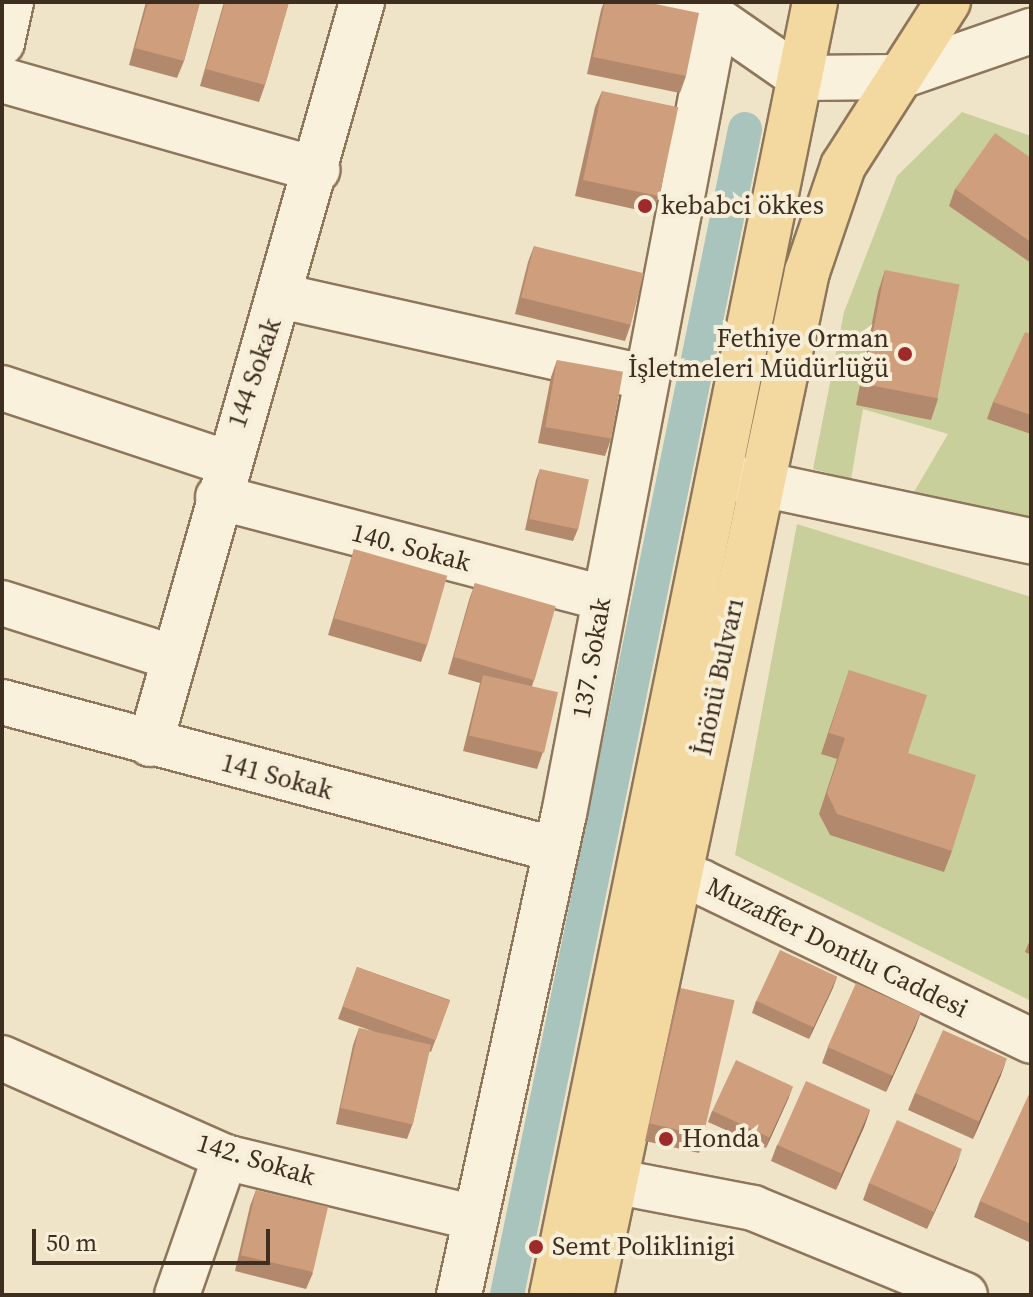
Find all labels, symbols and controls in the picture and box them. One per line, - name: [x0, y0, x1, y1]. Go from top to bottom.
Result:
- place label: kebabci ökkes: [661, 190, 824, 222]
- marker: kebabci ökkes: [636, 197, 654, 215]
- street label: 144 Sokak: [222, 314, 288, 432]
- place label: Fethiye Orman İşletmeleri Müdürlüğü: [628, 323, 889, 384]
- marker: Fethiye Orman İşletmeleri Müdürlüğü: [896, 345, 914, 363]
- street label: 140. Sokak: [348, 517, 474, 579]
- street label: 137. Sokak: [566, 595, 618, 721]
- street label: İnönü Bulvarı: [687, 596, 751, 758]
- street label: 141 Sokak: [218, 747, 336, 807]
- street label: Muzaffer Dontlu Caddesi: [701, 871, 973, 1025]
- place label: Honda: [682, 1123, 760, 1155]
- street label: 142. Sokak: [193, 1127, 319, 1193]
- marker: Honda: [657, 1130, 675, 1148]
- scale bar: [36, 1213, 274, 1263]
- text: 50 m: [46, 1226, 97, 1259]
- place label: Semt Poliklinigi: [552, 1231, 735, 1263]
- marker: Semt Poliklinigi: [527, 1238, 545, 1256]

